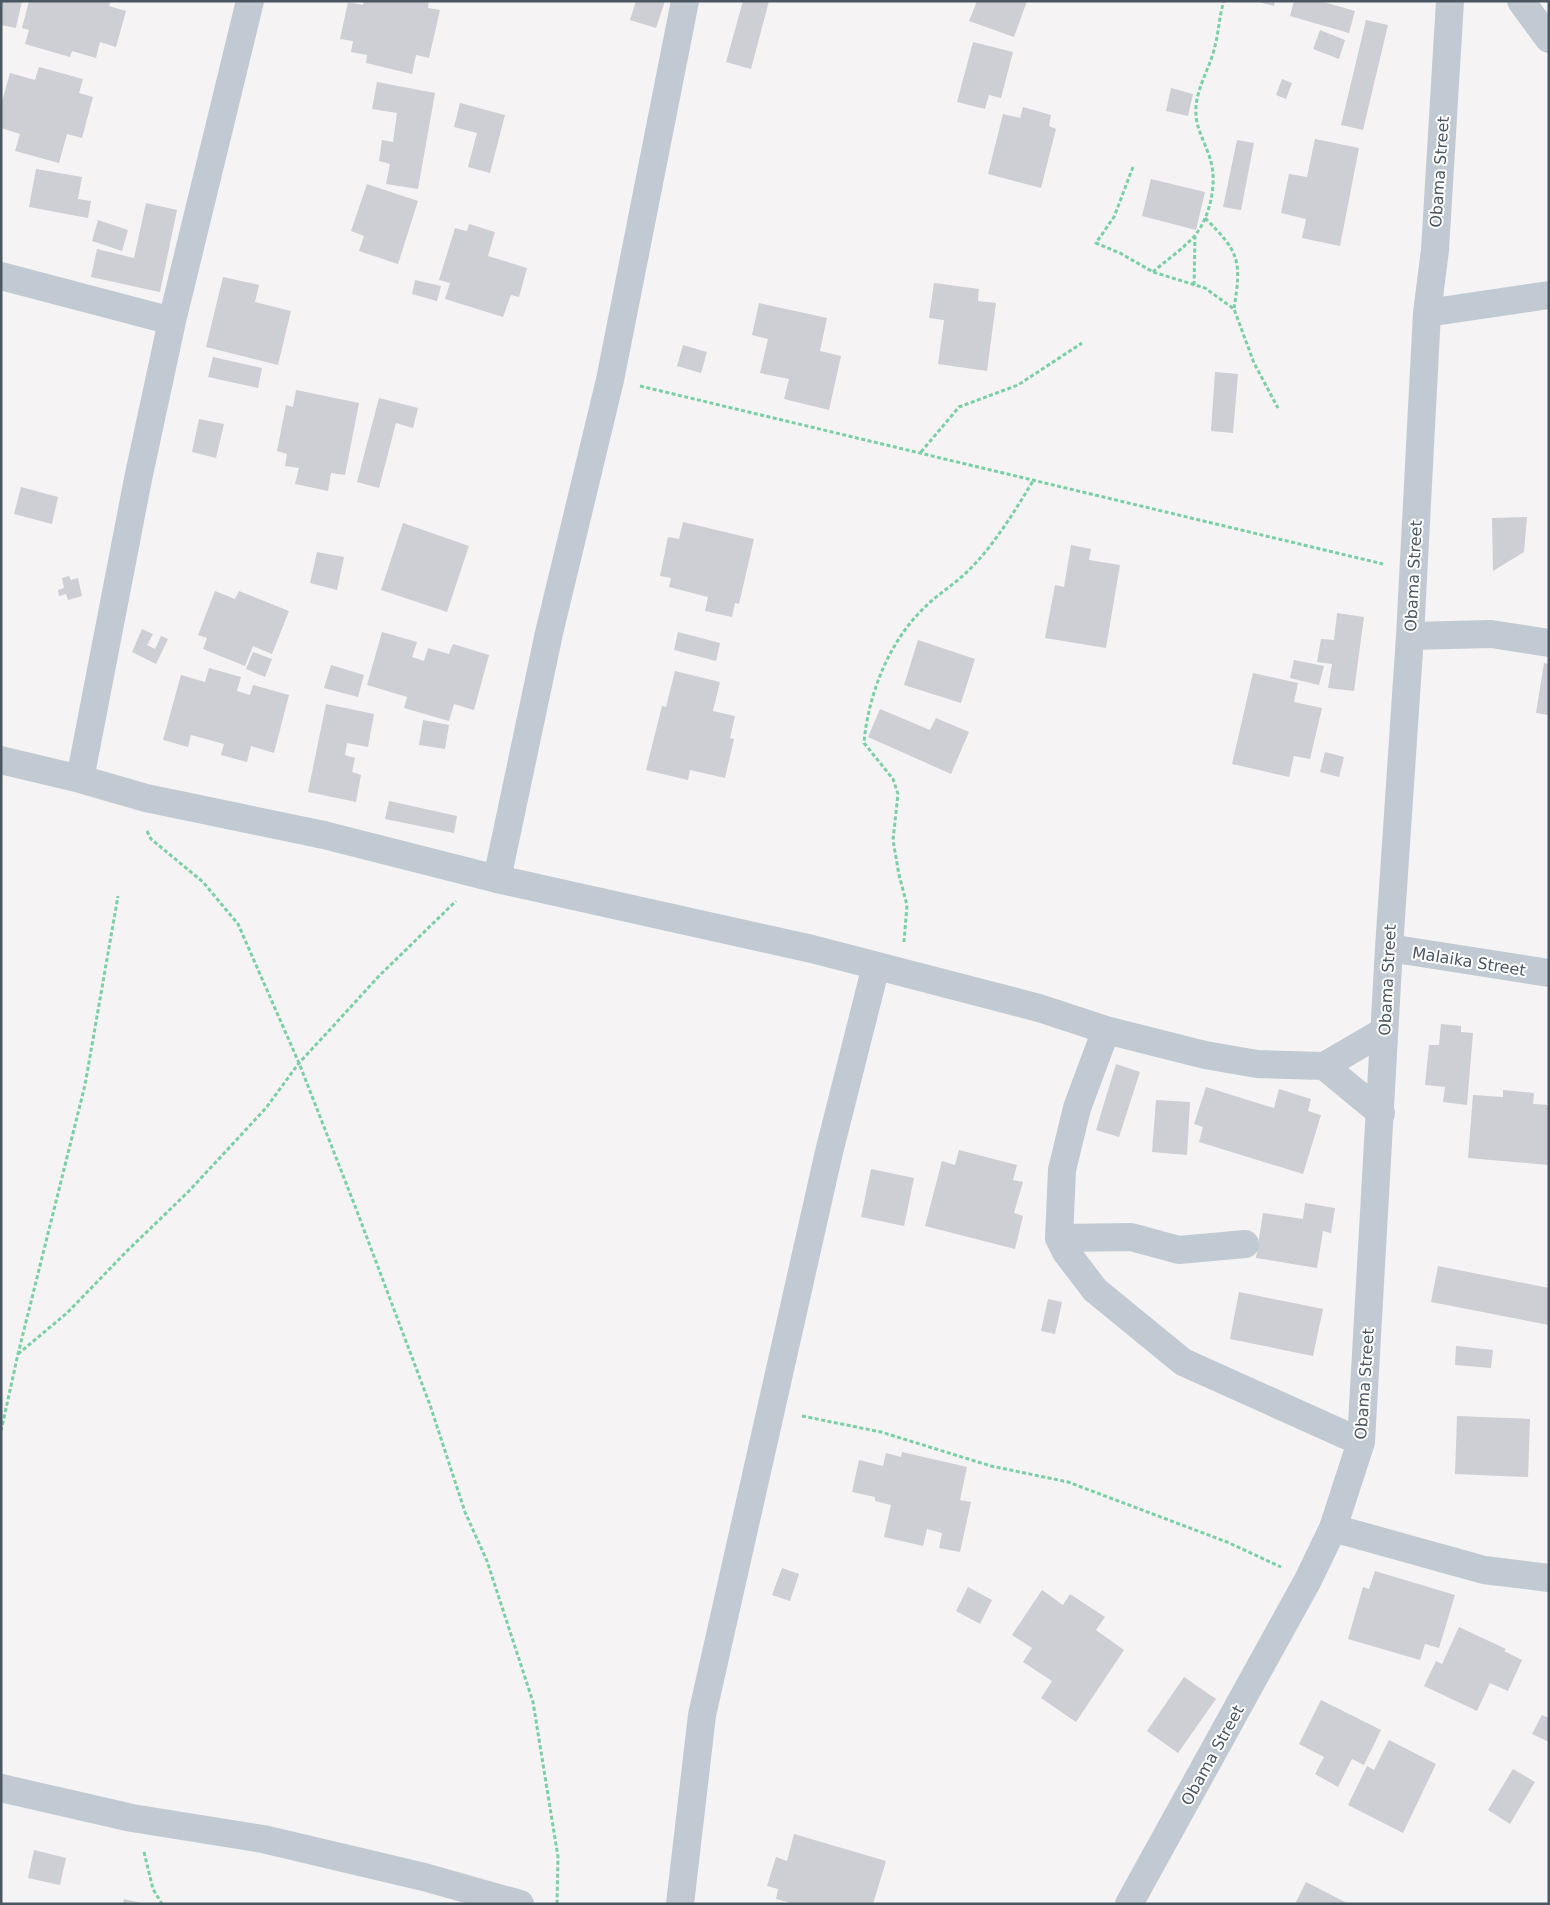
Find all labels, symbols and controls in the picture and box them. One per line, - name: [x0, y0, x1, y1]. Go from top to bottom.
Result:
- street label: Obama Street: [1426, 116, 1453, 228]
- street label: Obama Street: [1401, 520, 1426, 632]
- street label: Obama Street: [1375, 924, 1400, 1036]
- street label: Malaika Street: [1411, 943, 1527, 980]
- street label: Obama Street: [1351, 1328, 1378, 1440]
- street label: Obama Street: [1177, 1702, 1248, 1809]

